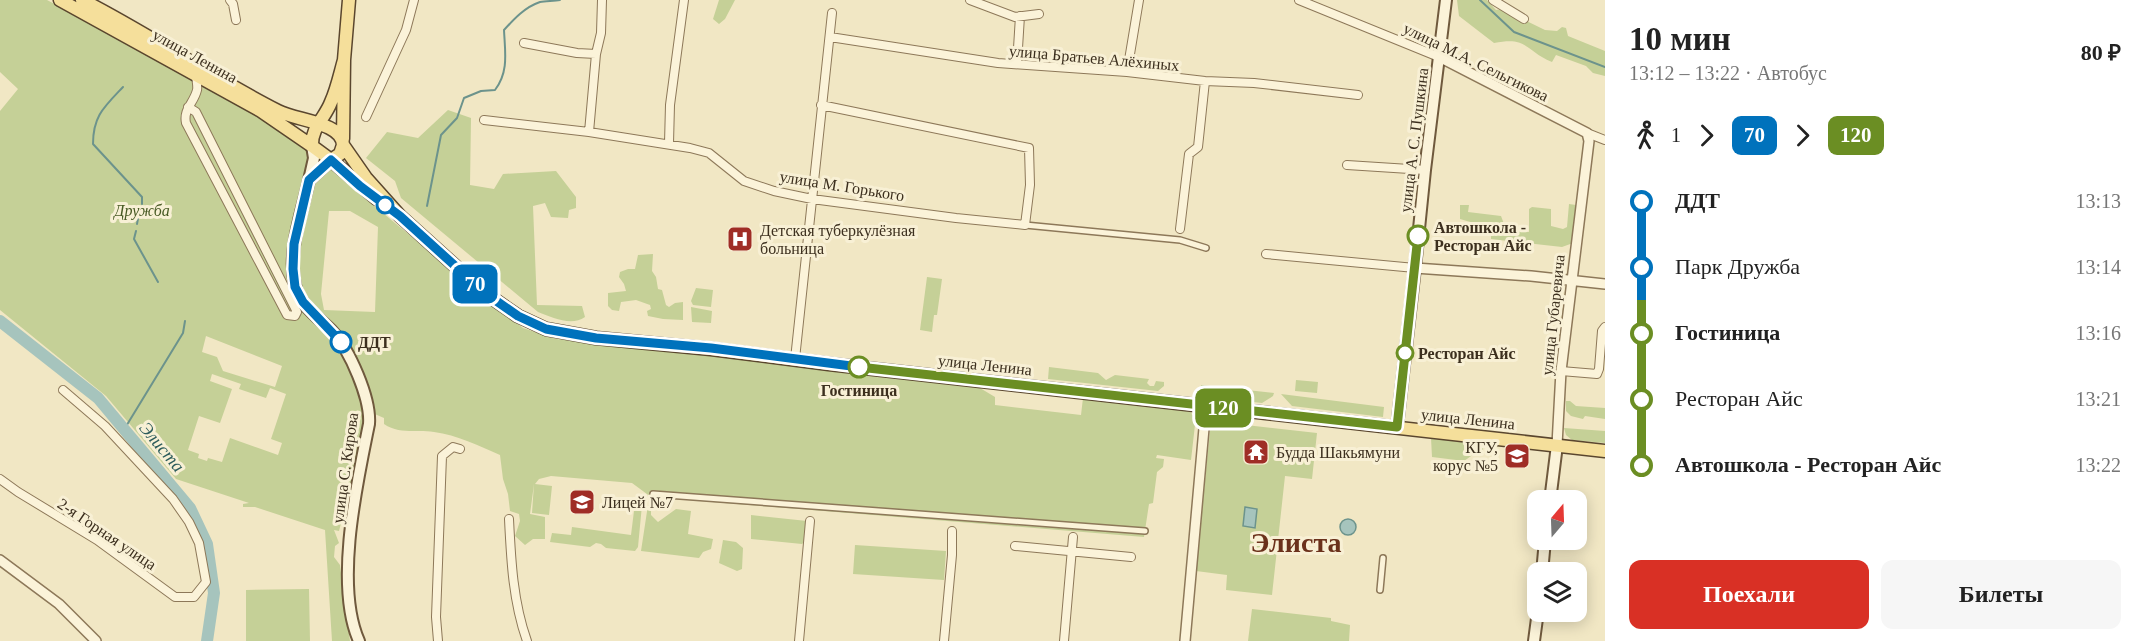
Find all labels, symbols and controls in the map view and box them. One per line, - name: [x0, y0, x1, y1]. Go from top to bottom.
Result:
- street label: улица М.А. Сельгикова: [1400, 19, 1551, 105]
- text: 10 мин: [1629, 21, 1731, 57]
- street label: улица Ленина: [149, 26, 240, 87]
- text: 80 ₽: [2081, 40, 2121, 65]
- street label: улица Братьев Алёхиных: [1008, 42, 1180, 75]
- text: 13:12 – 13:22 · Автобус: [1629, 62, 1827, 84]
- street label: улица А. С. Пушкина: [1397, 67, 1432, 213]
- icon: walk: [1629, 119, 1662, 152]
- icon: forward: [1690, 119, 1723, 152]
- icon: forward: [1786, 119, 1819, 152]
- text: 70: [1744, 123, 1765, 147]
- text: 120: [1840, 123, 1872, 147]
- text: 1: [1671, 124, 1681, 146]
- street label: улица М. Горького: [778, 168, 906, 205]
- text: ДДТ: [1675, 188, 1720, 213]
- text: 13:13: [2075, 190, 2121, 212]
- unlabelled marker: [376, 196, 394, 214]
- park label: Дружба: [112, 202, 170, 220]
- place label: Автошкола - Ресторан Айс: [1434, 219, 1532, 255]
- place label: Детская туберкулёзная больница: [760, 222, 916, 258]
- hospital icon: Детская туберкулёзная больница: [725, 224, 755, 254]
- marker: Автошкола - Ресторан Айс: [1407, 225, 1429, 247]
- street label: улица Губаревича: [1538, 254, 1569, 376]
- text: Парк Дружба: [1675, 254, 1800, 279]
- text: 13:14: [2075, 256, 2121, 278]
- line badge: 70: [448, 264, 502, 304]
- text: 70: [465, 272, 486, 296]
- text: Гостиница: [1675, 320, 1780, 345]
- text: 13:16: [2075, 322, 2121, 344]
- marker: ДДТ: [330, 331, 352, 353]
- place label: ДДТ: [358, 334, 391, 352]
- marker: Ресторан Айс: [1396, 344, 1414, 362]
- place label: Ресторан Айс: [1418, 345, 1516, 363]
- street label: улица Ленина: [937, 352, 1033, 379]
- marker: Гостиница: [848, 356, 870, 378]
- place label: Гостиница: [821, 382, 897, 399]
- text: Ресторан Айс: [1675, 386, 1803, 411]
- line badge: 120: [1188, 388, 1258, 428]
- text: 13:21: [2075, 388, 2121, 410]
- text: 120: [1207, 396, 1239, 420]
- street label: улица Ленина: [1420, 406, 1516, 433]
- street label: улица С. Кирова: [329, 411, 362, 525]
- water label: Элиста: [135, 418, 189, 476]
- temple icon: Будда Шакьямуни: [1241, 437, 1271, 467]
- place label: КГУ, корус №5: [1433, 439, 1498, 475]
- school or university icon: КГУ, корус №5: [1502, 441, 1532, 471]
- place label: Будда Шакьямуни: [1276, 444, 1401, 462]
- text: Автошкола - Ресторан Айс: [1675, 452, 1941, 477]
- text: 13:22: [2075, 454, 2121, 476]
- school or university icon: Лицей №7: [567, 487, 597, 517]
- north arrow: [1527, 490, 1587, 550]
- map controls: [1527, 490, 1587, 622]
- place label: Лицей №7: [602, 494, 673, 512]
- street label: 2-я Горная улица: [54, 495, 159, 574]
- district label: Элиста: [1251, 527, 1342, 558]
- button: Поехали: [1629, 560, 1869, 629]
- button: Билеты: [1881, 560, 2121, 629]
- button: layers: [1527, 562, 1587, 622]

